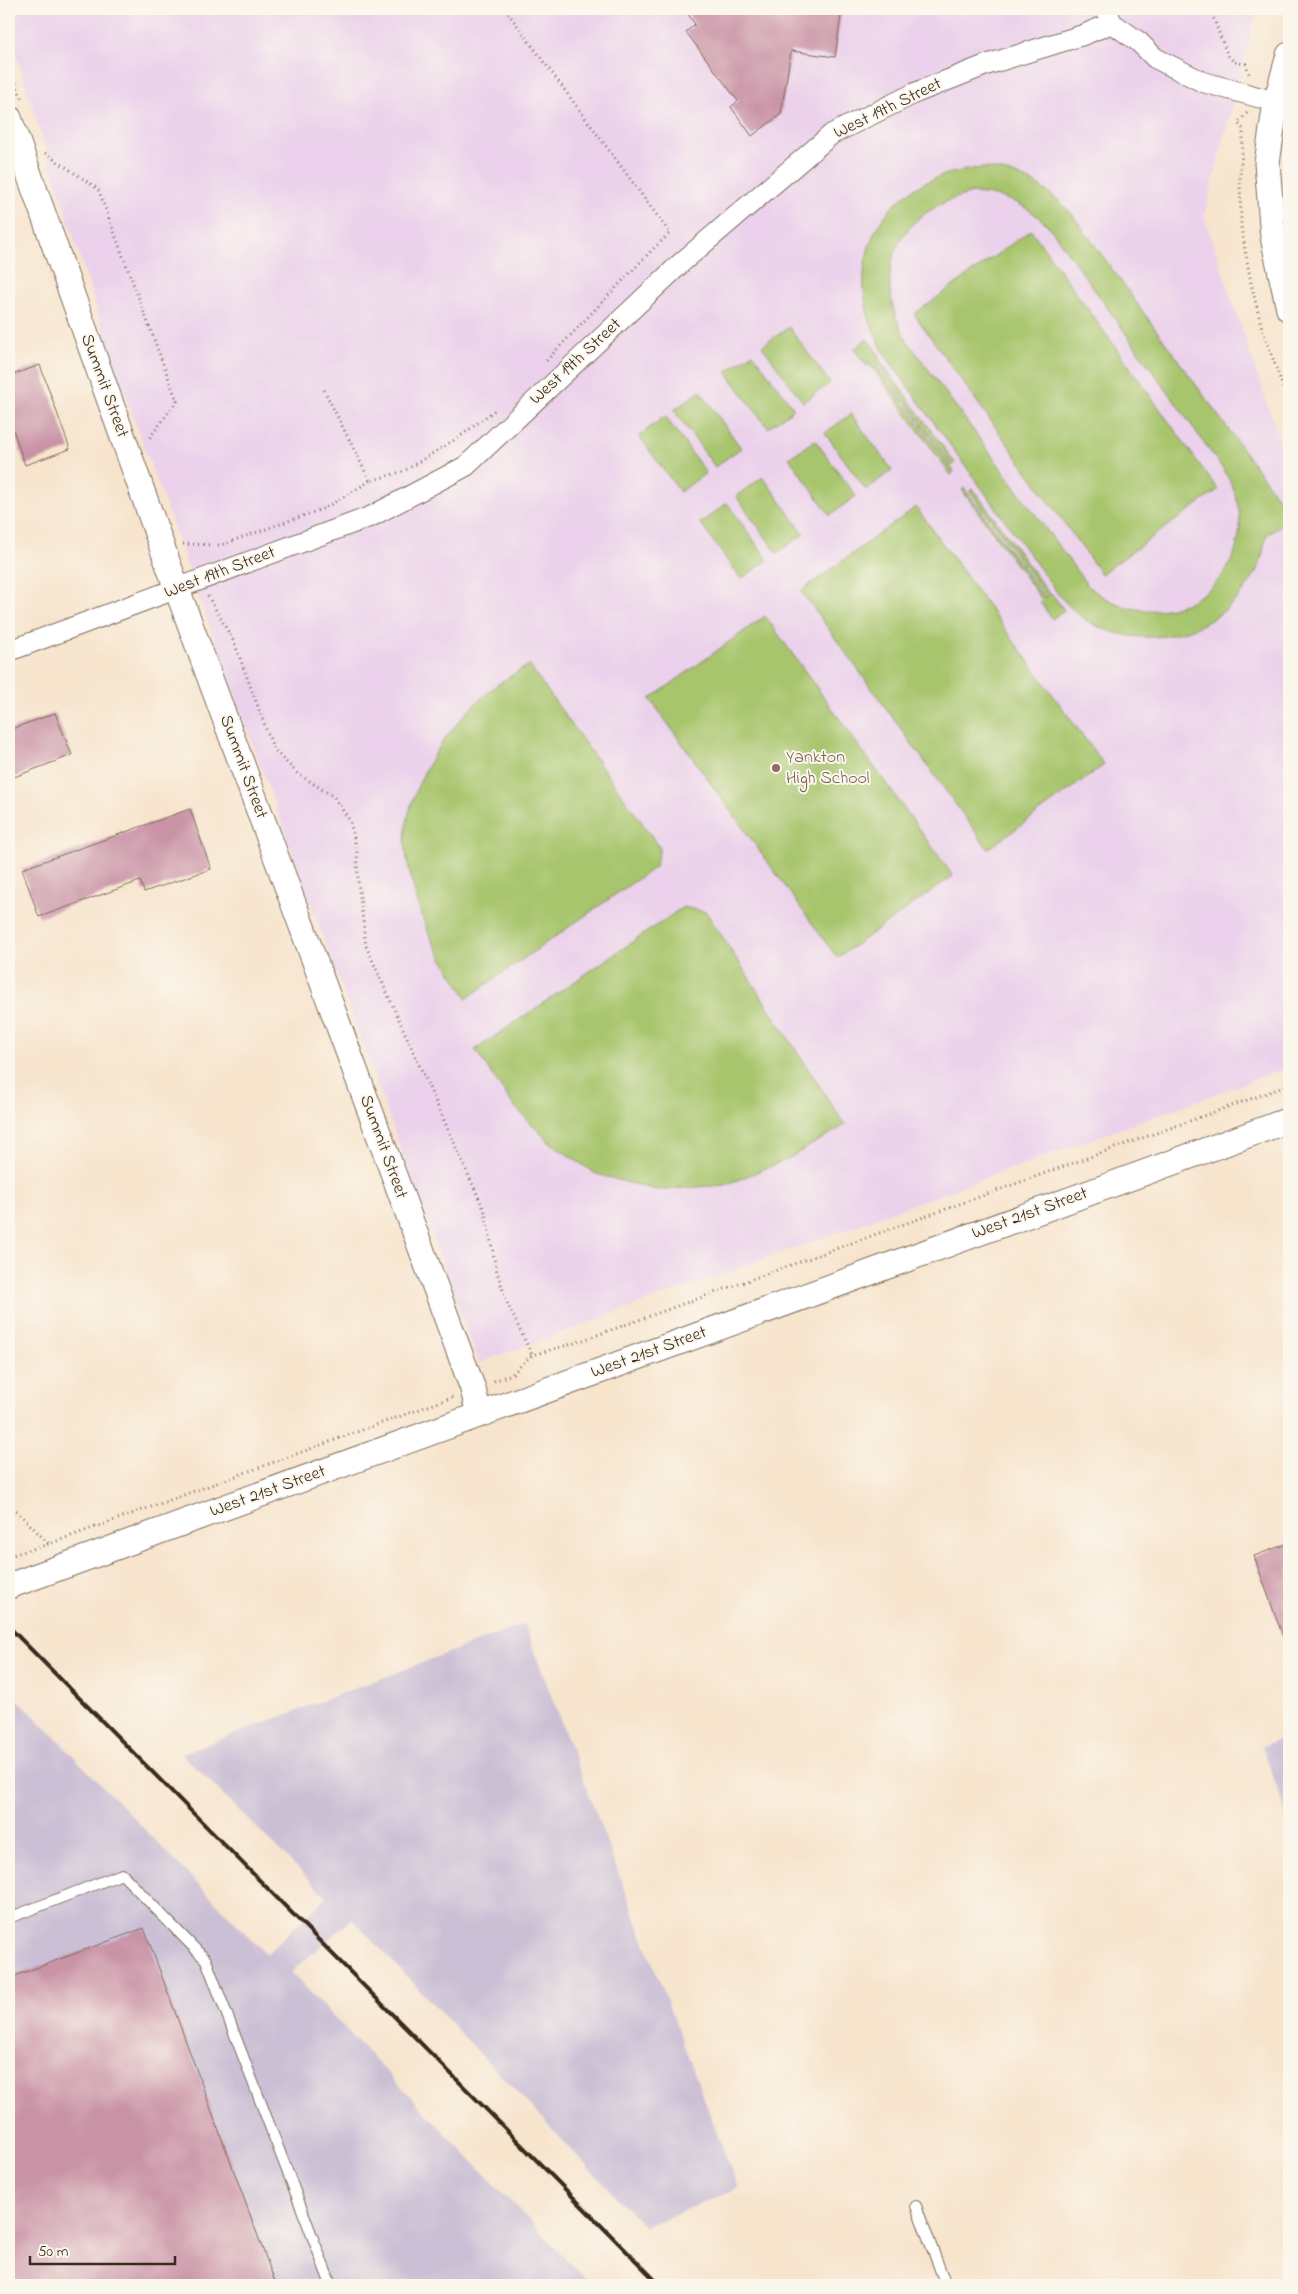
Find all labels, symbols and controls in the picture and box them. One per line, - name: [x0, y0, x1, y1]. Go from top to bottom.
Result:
- street label: West 19th Street: [830, 72, 946, 146]
- street label: West 19th Street: [524, 312, 628, 412]
- street label: Summit Street: [73, 330, 135, 442]
- street label: West 19th Street: [161, 540, 279, 606]
- street label: Summit Street: [212, 711, 274, 823]
- place label: Yankton High School: [786, 745, 869, 793]
- marker: Yankton High School: [770, 762, 782, 774]
- street label: Summit Street: [352, 1091, 414, 1203]
- street label: West 21st Street: [968, 1181, 1092, 1247]
- street label: West 21st Street: [587, 1320, 711, 1386]
- street label: West 21st Street: [206, 1459, 330, 1525]
- scale bar: [30, 2234, 175, 2266]
- text: 50 m: [38, 2241, 69, 2263]

